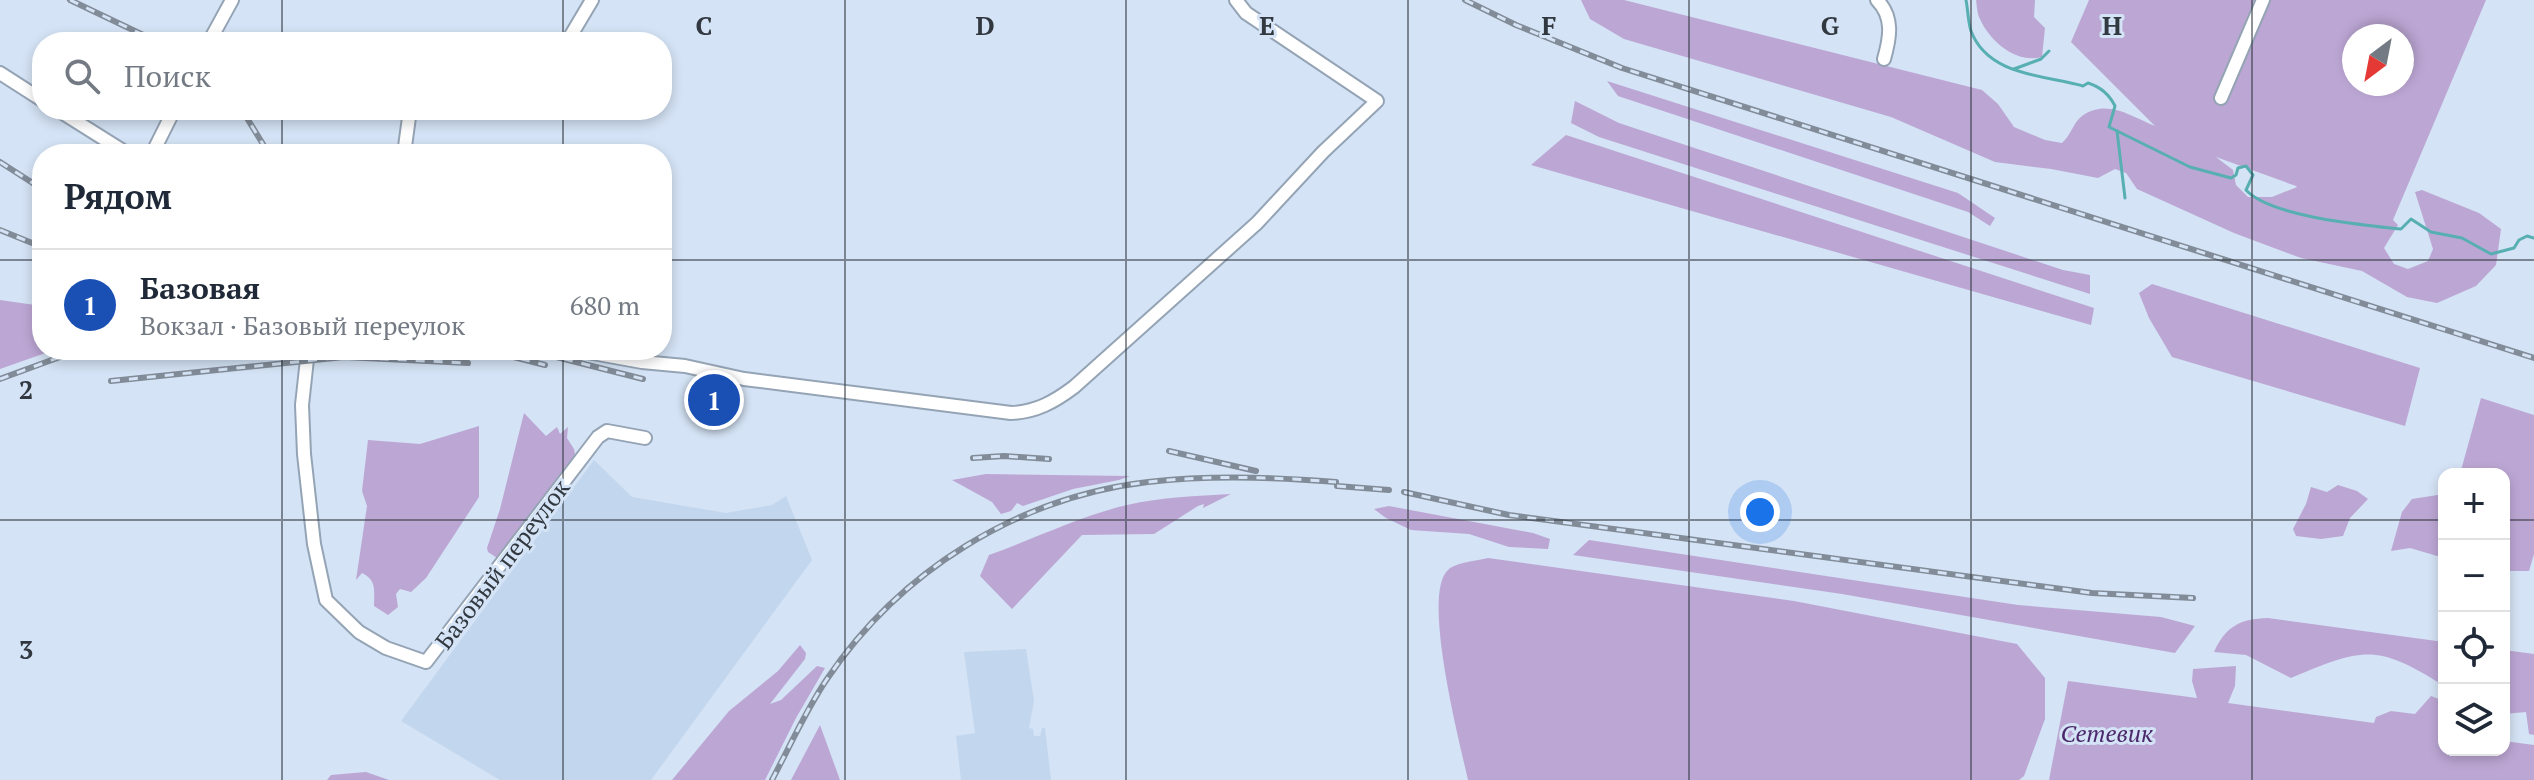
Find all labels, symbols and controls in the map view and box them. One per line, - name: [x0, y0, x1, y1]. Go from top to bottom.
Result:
- text: C: [696, 8, 712, 42]
- text: D: [975, 8, 995, 42]
- text: E: [1259, 8, 1275, 42]
- text: F: [1542, 8, 1557, 42]
- text: G: [1821, 8, 1840, 42]
- text: H: [2102, 8, 2122, 42]
- north arrow: [2342, 24, 2414, 96]
- search box: [32, 32, 672, 120]
- icon: search: [60, 54, 104, 98]
- text: Поиск: [124, 56, 211, 96]
- text: Рядом: [64, 174, 172, 219]
- text: Базовая: [140, 268, 260, 308]
- text: 1: [83, 288, 97, 322]
- text: 680 m: [570, 288, 640, 322]
- text: Вокзал · Базовый переулок: [140, 308, 465, 342]
- pin: 1: [688, 370, 740, 430]
- text: 2: [19, 372, 33, 406]
- map controls: [2438, 468, 2510, 756]
- button: +: [2438, 468, 2510, 540]
- street label: Базовый переулок: [428, 472, 576, 656]
- your location: [1740, 492, 1780, 532]
- button: −: [2438, 540, 2510, 612]
- button: locate: [2438, 612, 2510, 684]
- text: 3: [19, 632, 33, 666]
- button: layers: [2438, 684, 2510, 756]
- park label: Сетевик: [2061, 717, 2153, 749]

